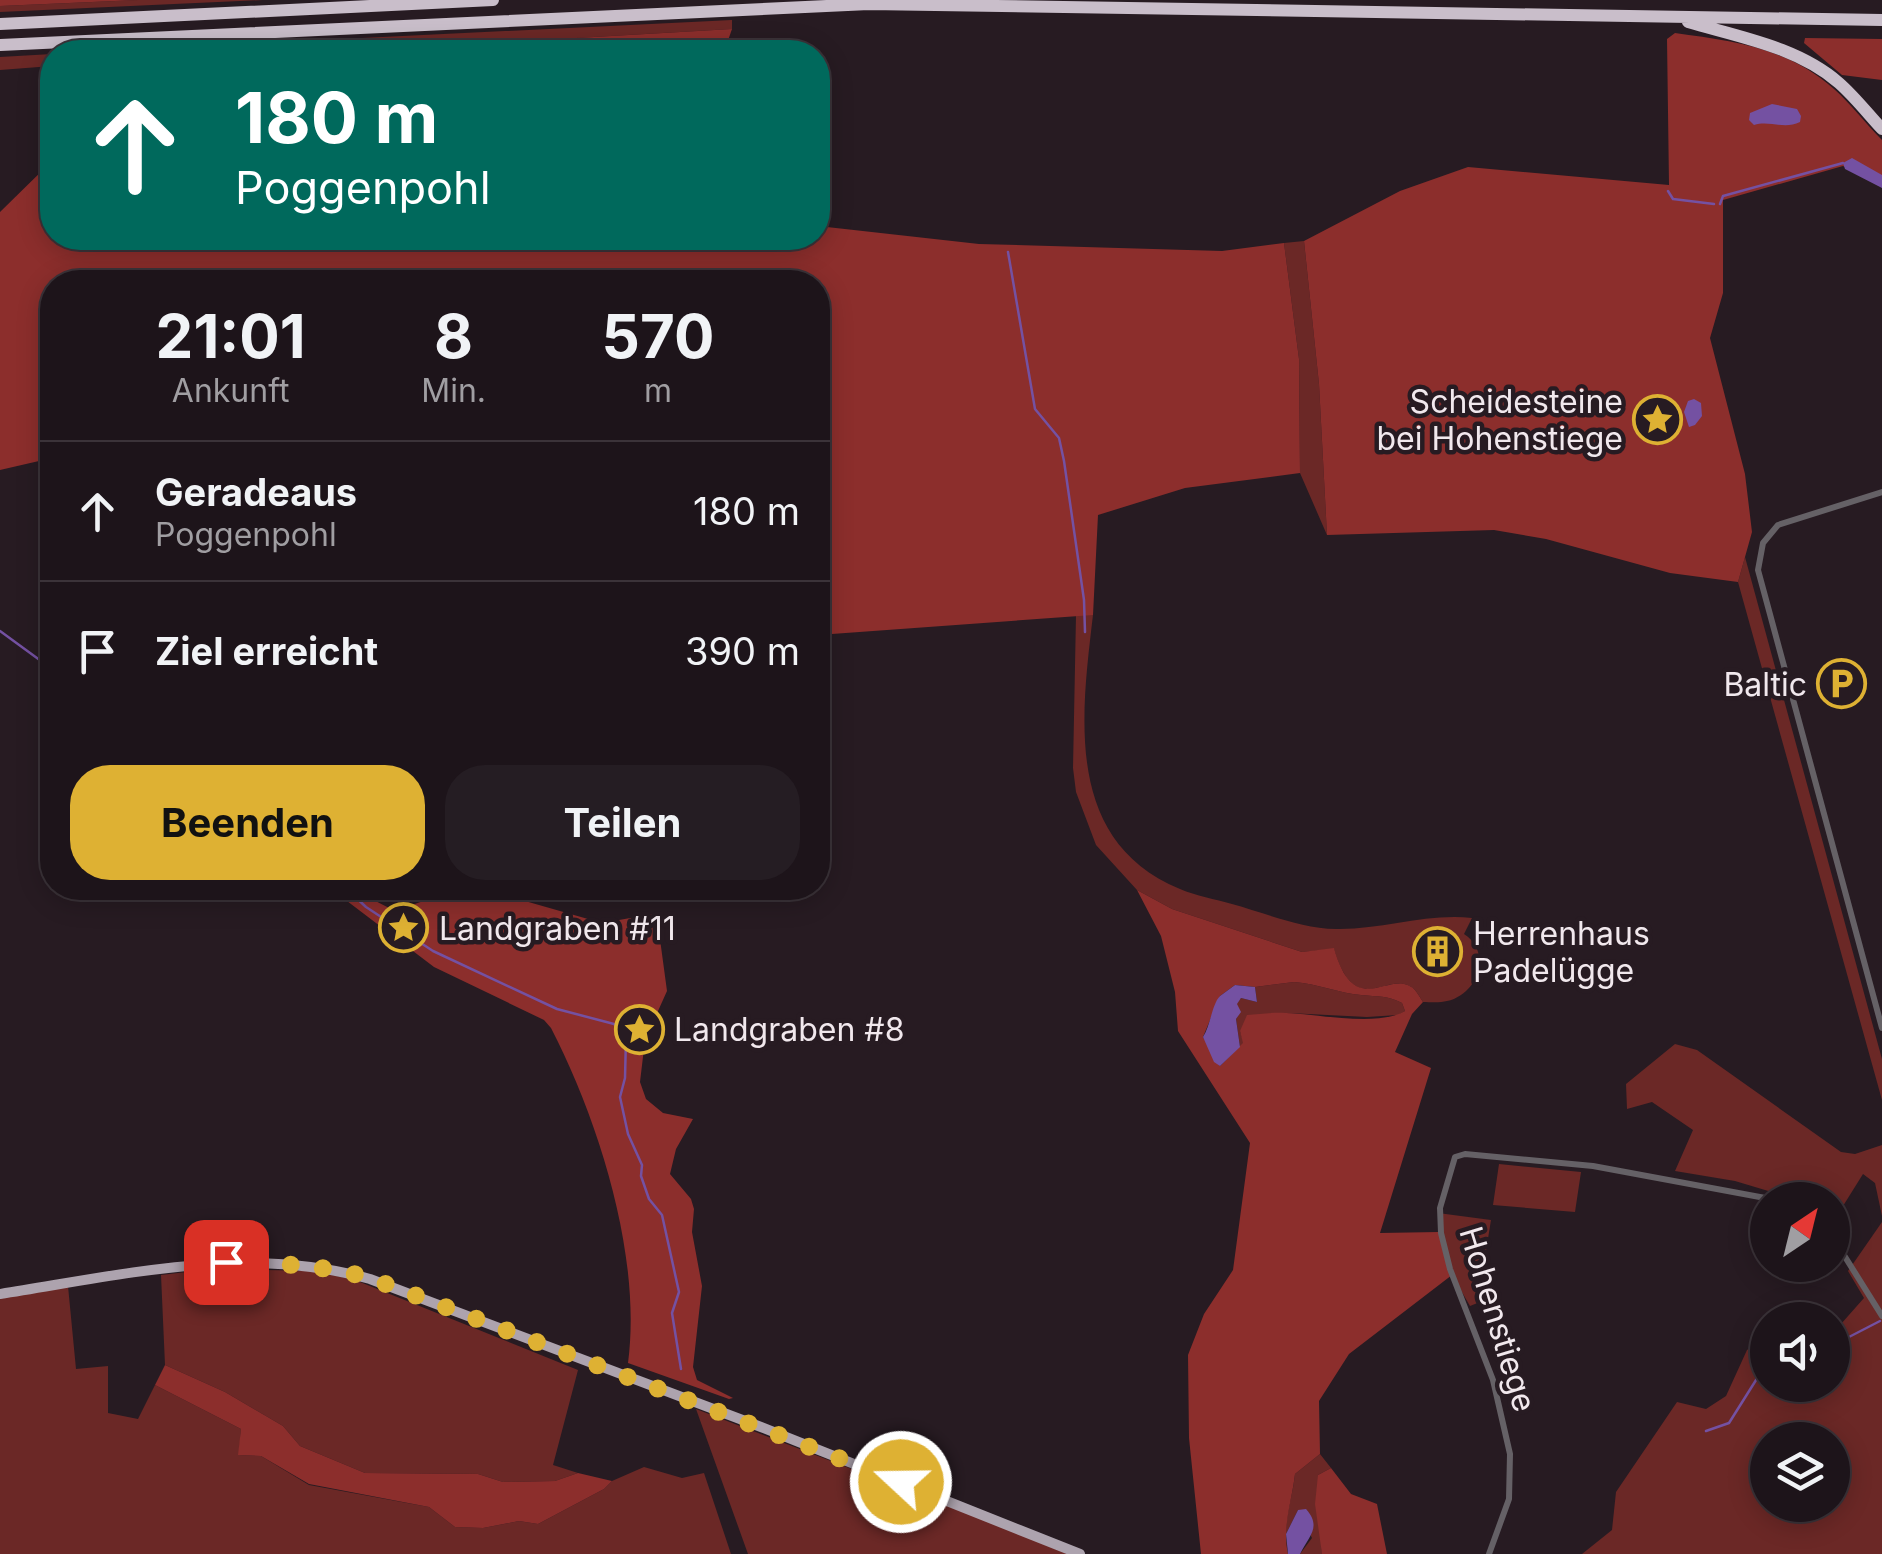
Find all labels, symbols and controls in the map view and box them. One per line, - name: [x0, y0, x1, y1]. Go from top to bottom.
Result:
- text: 180 m: [235, 75, 438, 160]
- icon: ahead: [70, 80, 200, 210]
- text: Poggenpohl: [235, 160, 491, 215]
- text: 21:01: [156, 300, 306, 372]
- text: 8: [434, 300, 473, 372]
- text: 570: [602, 300, 714, 372]
- text: Ankunft: [172, 371, 289, 410]
- text: Min.: [421, 371, 486, 410]
- text: m: [644, 371, 672, 410]
- place label: Scheidesteine bei Hohenstiege: [1377, 382, 1623, 458]
- place icon: Scheidesteine bei Hohenstiege: [1632, 393, 1684, 445]
- text: Geradeaus: [155, 469, 357, 515]
- icon: ahead: [70, 484, 125, 539]
- text: 180 m: [693, 488, 800, 534]
- text: Poggenpohl: [155, 515, 337, 554]
- icon: arrive: [70, 624, 125, 679]
- text: Ziel erreicht: [155, 628, 378, 674]
- text: 390 m: [685, 628, 800, 674]
- parking icon: Baltic: [1816, 658, 1868, 710]
- place label: Baltic: [1723, 665, 1807, 704]
- button: Beenden: [70, 765, 425, 880]
- button: Teilen: [445, 765, 800, 880]
- place icon: Landgraben #11: [378, 902, 430, 954]
- place label: Landgraben #11: [439, 909, 676, 948]
- place label: Herrenhaus Padelügge: [1473, 914, 1650, 990]
- building icon: Herrenhaus Padelügge: [1412, 925, 1464, 977]
- place icon: Landgraben #8: [613, 1003, 665, 1055]
- place label: Landgraben #8: [674, 1010, 904, 1049]
- north arrow: [1750, 1182, 1850, 1282]
- map controls: [1750, 1182, 1850, 1522]
- pin: [184, 1220, 269, 1305]
- street label: Hohenstiege: [1451, 1222, 1545, 1416]
- icon: arrive: [199, 1235, 254, 1290]
- button: sound: [1750, 1302, 1850, 1402]
- button: layers: [1750, 1422, 1850, 1522]
- position arrow: [849, 1430, 953, 1534]

